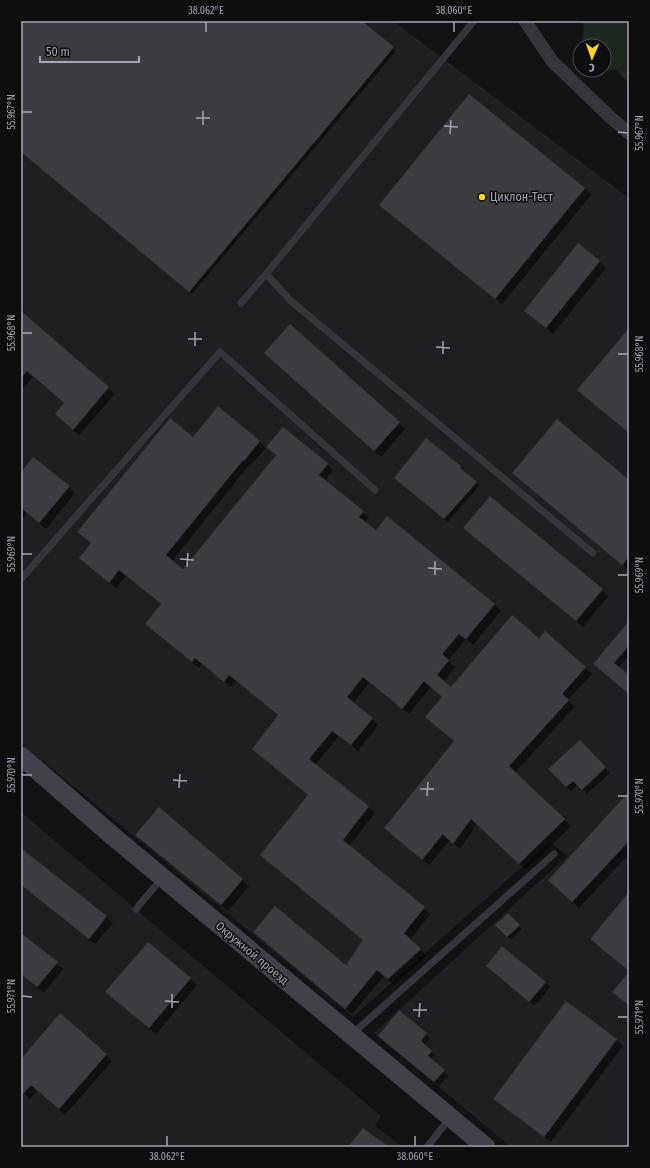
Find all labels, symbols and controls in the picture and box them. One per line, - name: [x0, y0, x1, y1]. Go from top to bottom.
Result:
- text: 38.062°E: [188, 5, 224, 17]
- text: 38.060°E: [436, 5, 472, 17]
- scale bar: [40, 38, 139, 64]
- north arrow: [572, 38, 612, 78]
- text: 50 m: [46, 45, 70, 59]
- text: С: [588, 61, 595, 74]
- text: 55.967°N: [6, 94, 18, 130]
- text: 55.967°N: [634, 115, 646, 151]
- place label: Циклон-Тест: [490, 190, 553, 204]
- marker: Циклон-Тест: [477, 192, 487, 202]
- text: 55.968°N: [6, 315, 18, 351]
- text: 55.968°N: [634, 336, 646, 372]
- text: 55.969°N: [6, 536, 18, 572]
- text: 55.969°N: [634, 557, 646, 593]
- text: 55.970°N: [6, 757, 18, 793]
- text: 55.970°N: [634, 778, 646, 814]
- street label: Окружной проезд: [213, 919, 291, 987]
- text: 55.971°N: [6, 979, 18, 1013]
- text: 55.971°N: [634, 1000, 646, 1034]
- text: 38.062°E: [149, 1151, 185, 1163]
- text: 38.060°E: [397, 1151, 433, 1163]

